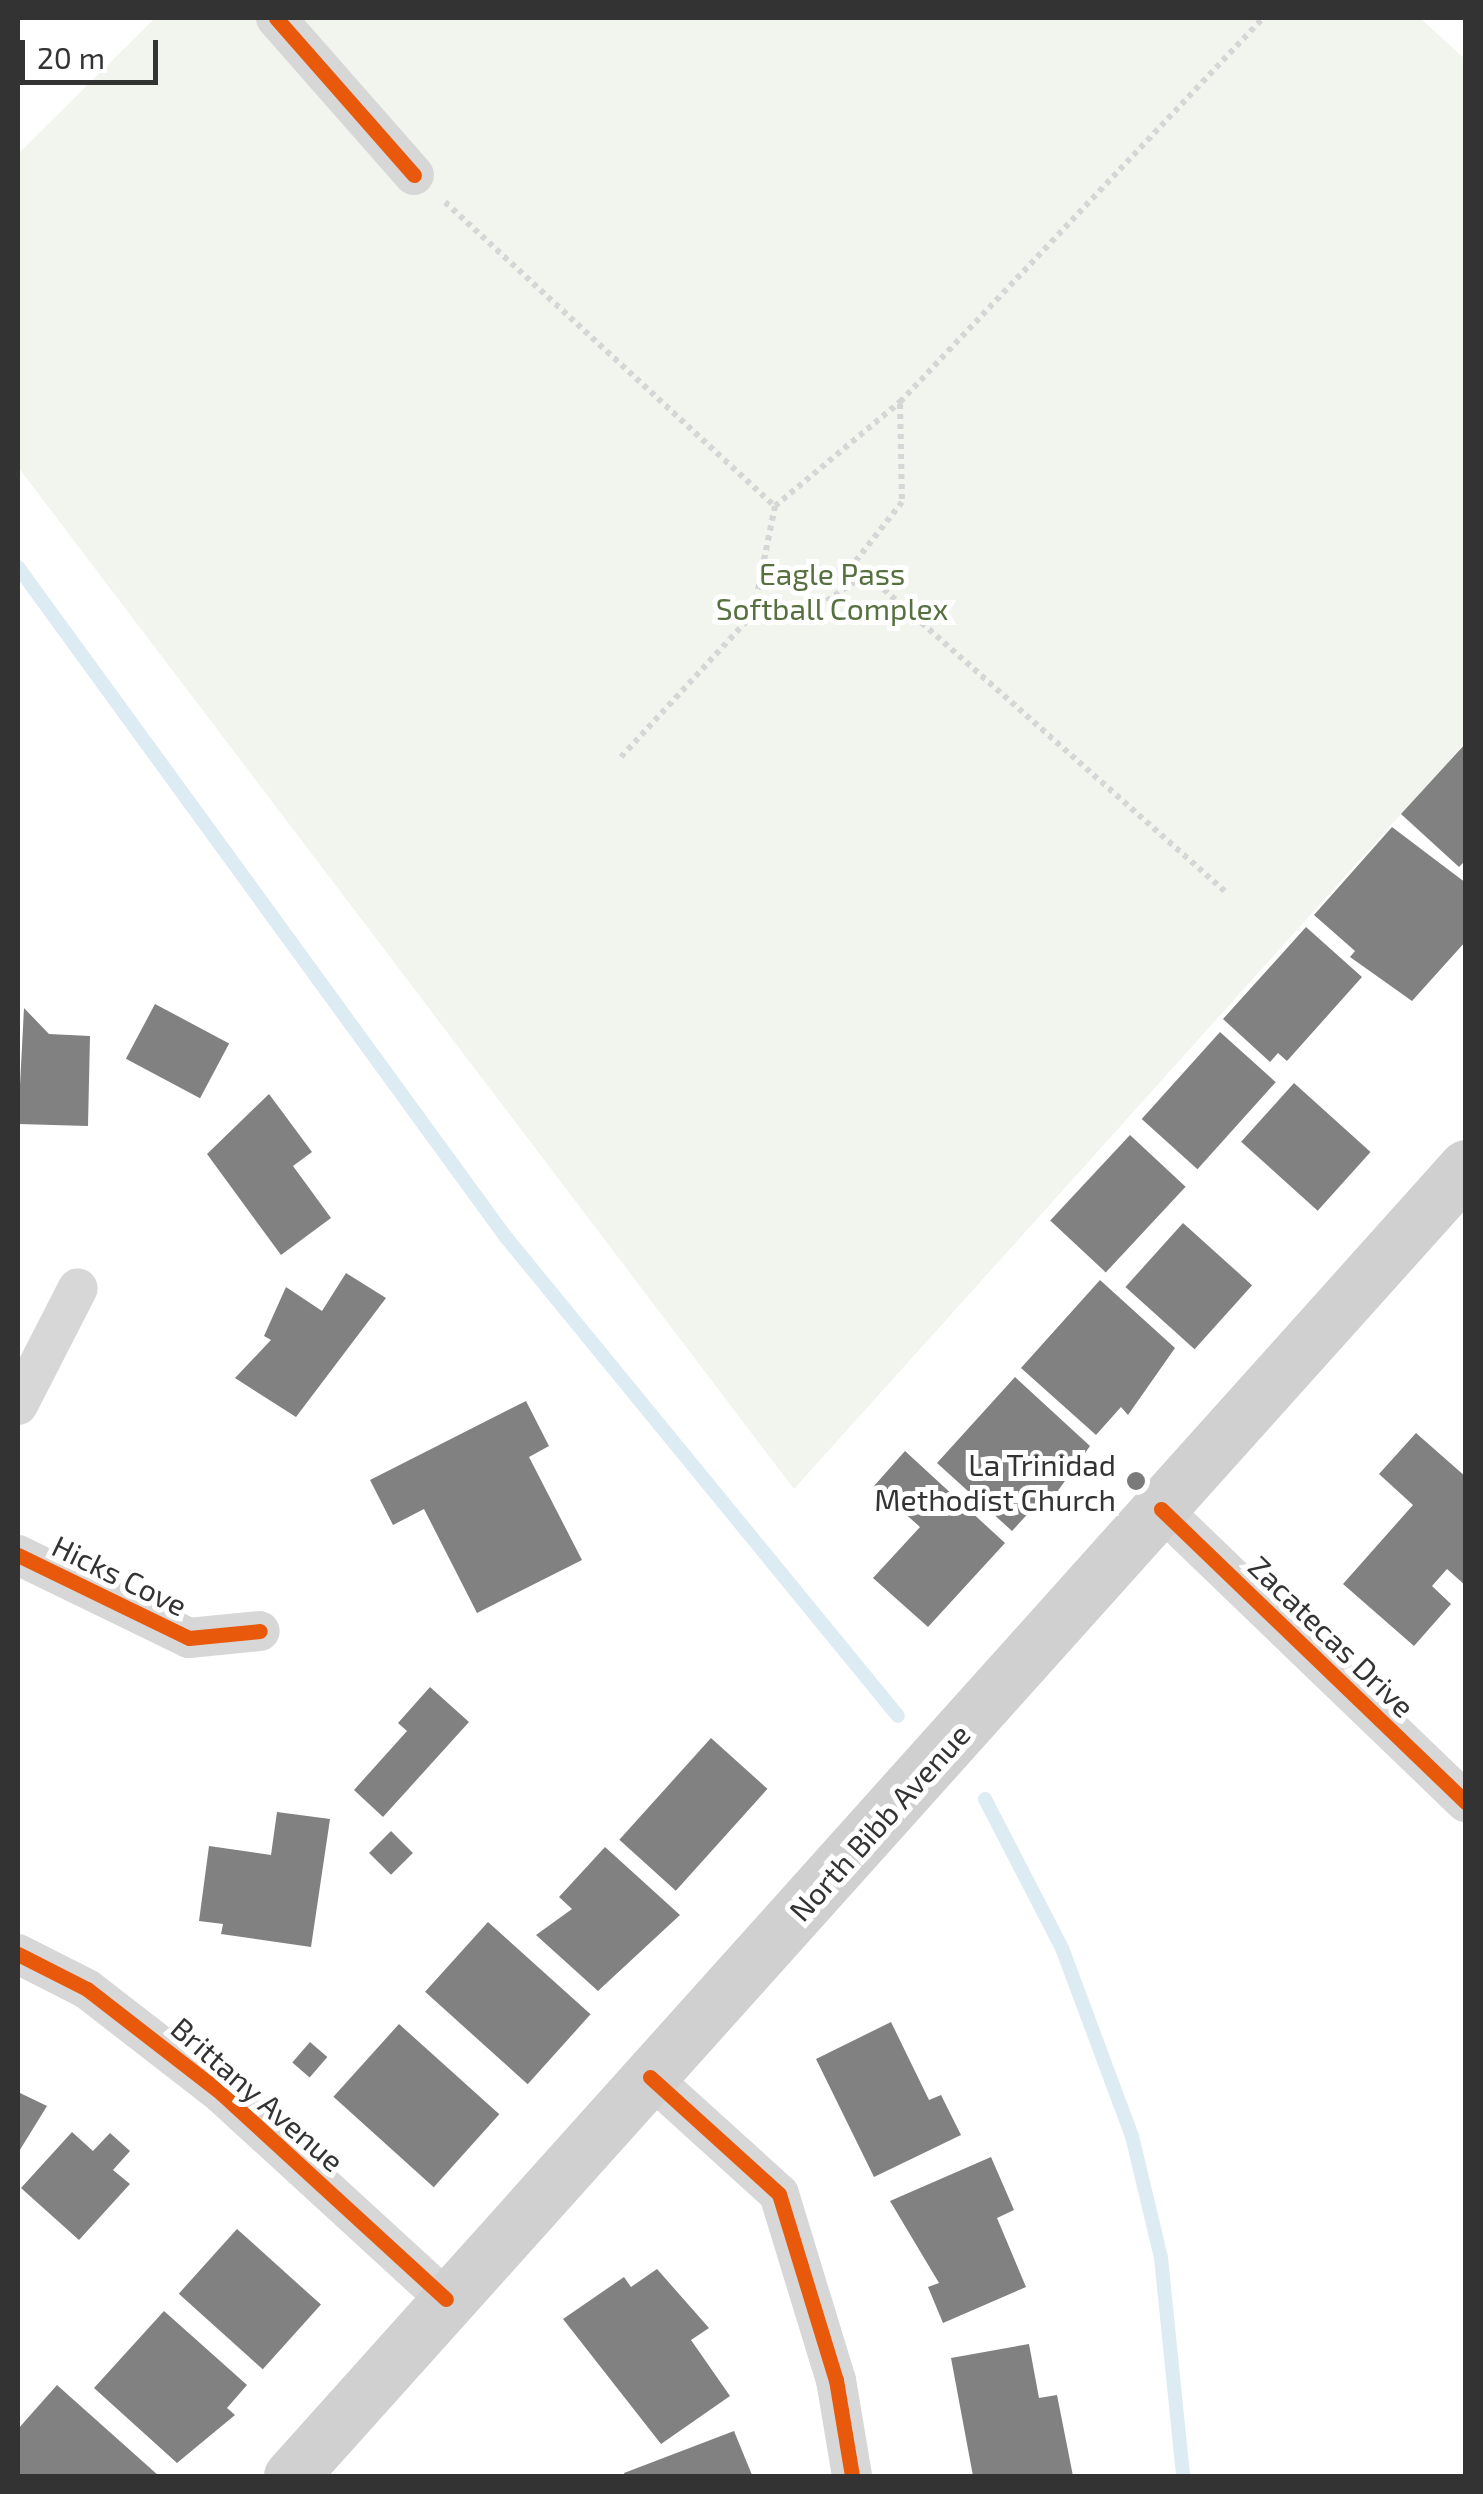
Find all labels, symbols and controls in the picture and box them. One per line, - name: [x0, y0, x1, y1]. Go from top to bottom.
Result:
- scale bar: [25, 20, 162, 82]
- text: 20 m: [37, 39, 105, 75]
- park label: Eagle Pass Softball Complex: [715, 555, 949, 626]
- place label: La Trinidad Methodist Church: [874, 1446, 1116, 1516]
- marker: La Trinidad Methodist Church: [1125, 1470, 1147, 1492]
- street label: Hicks Cove: [47, 1527, 193, 1623]
- street label: Zacatecas Drive: [1242, 1548, 1422, 1724]
- street label: North Bibb Avenue: [781, 1716, 977, 1928]
- street label: Brittany Avenue: [164, 2009, 352, 2179]

